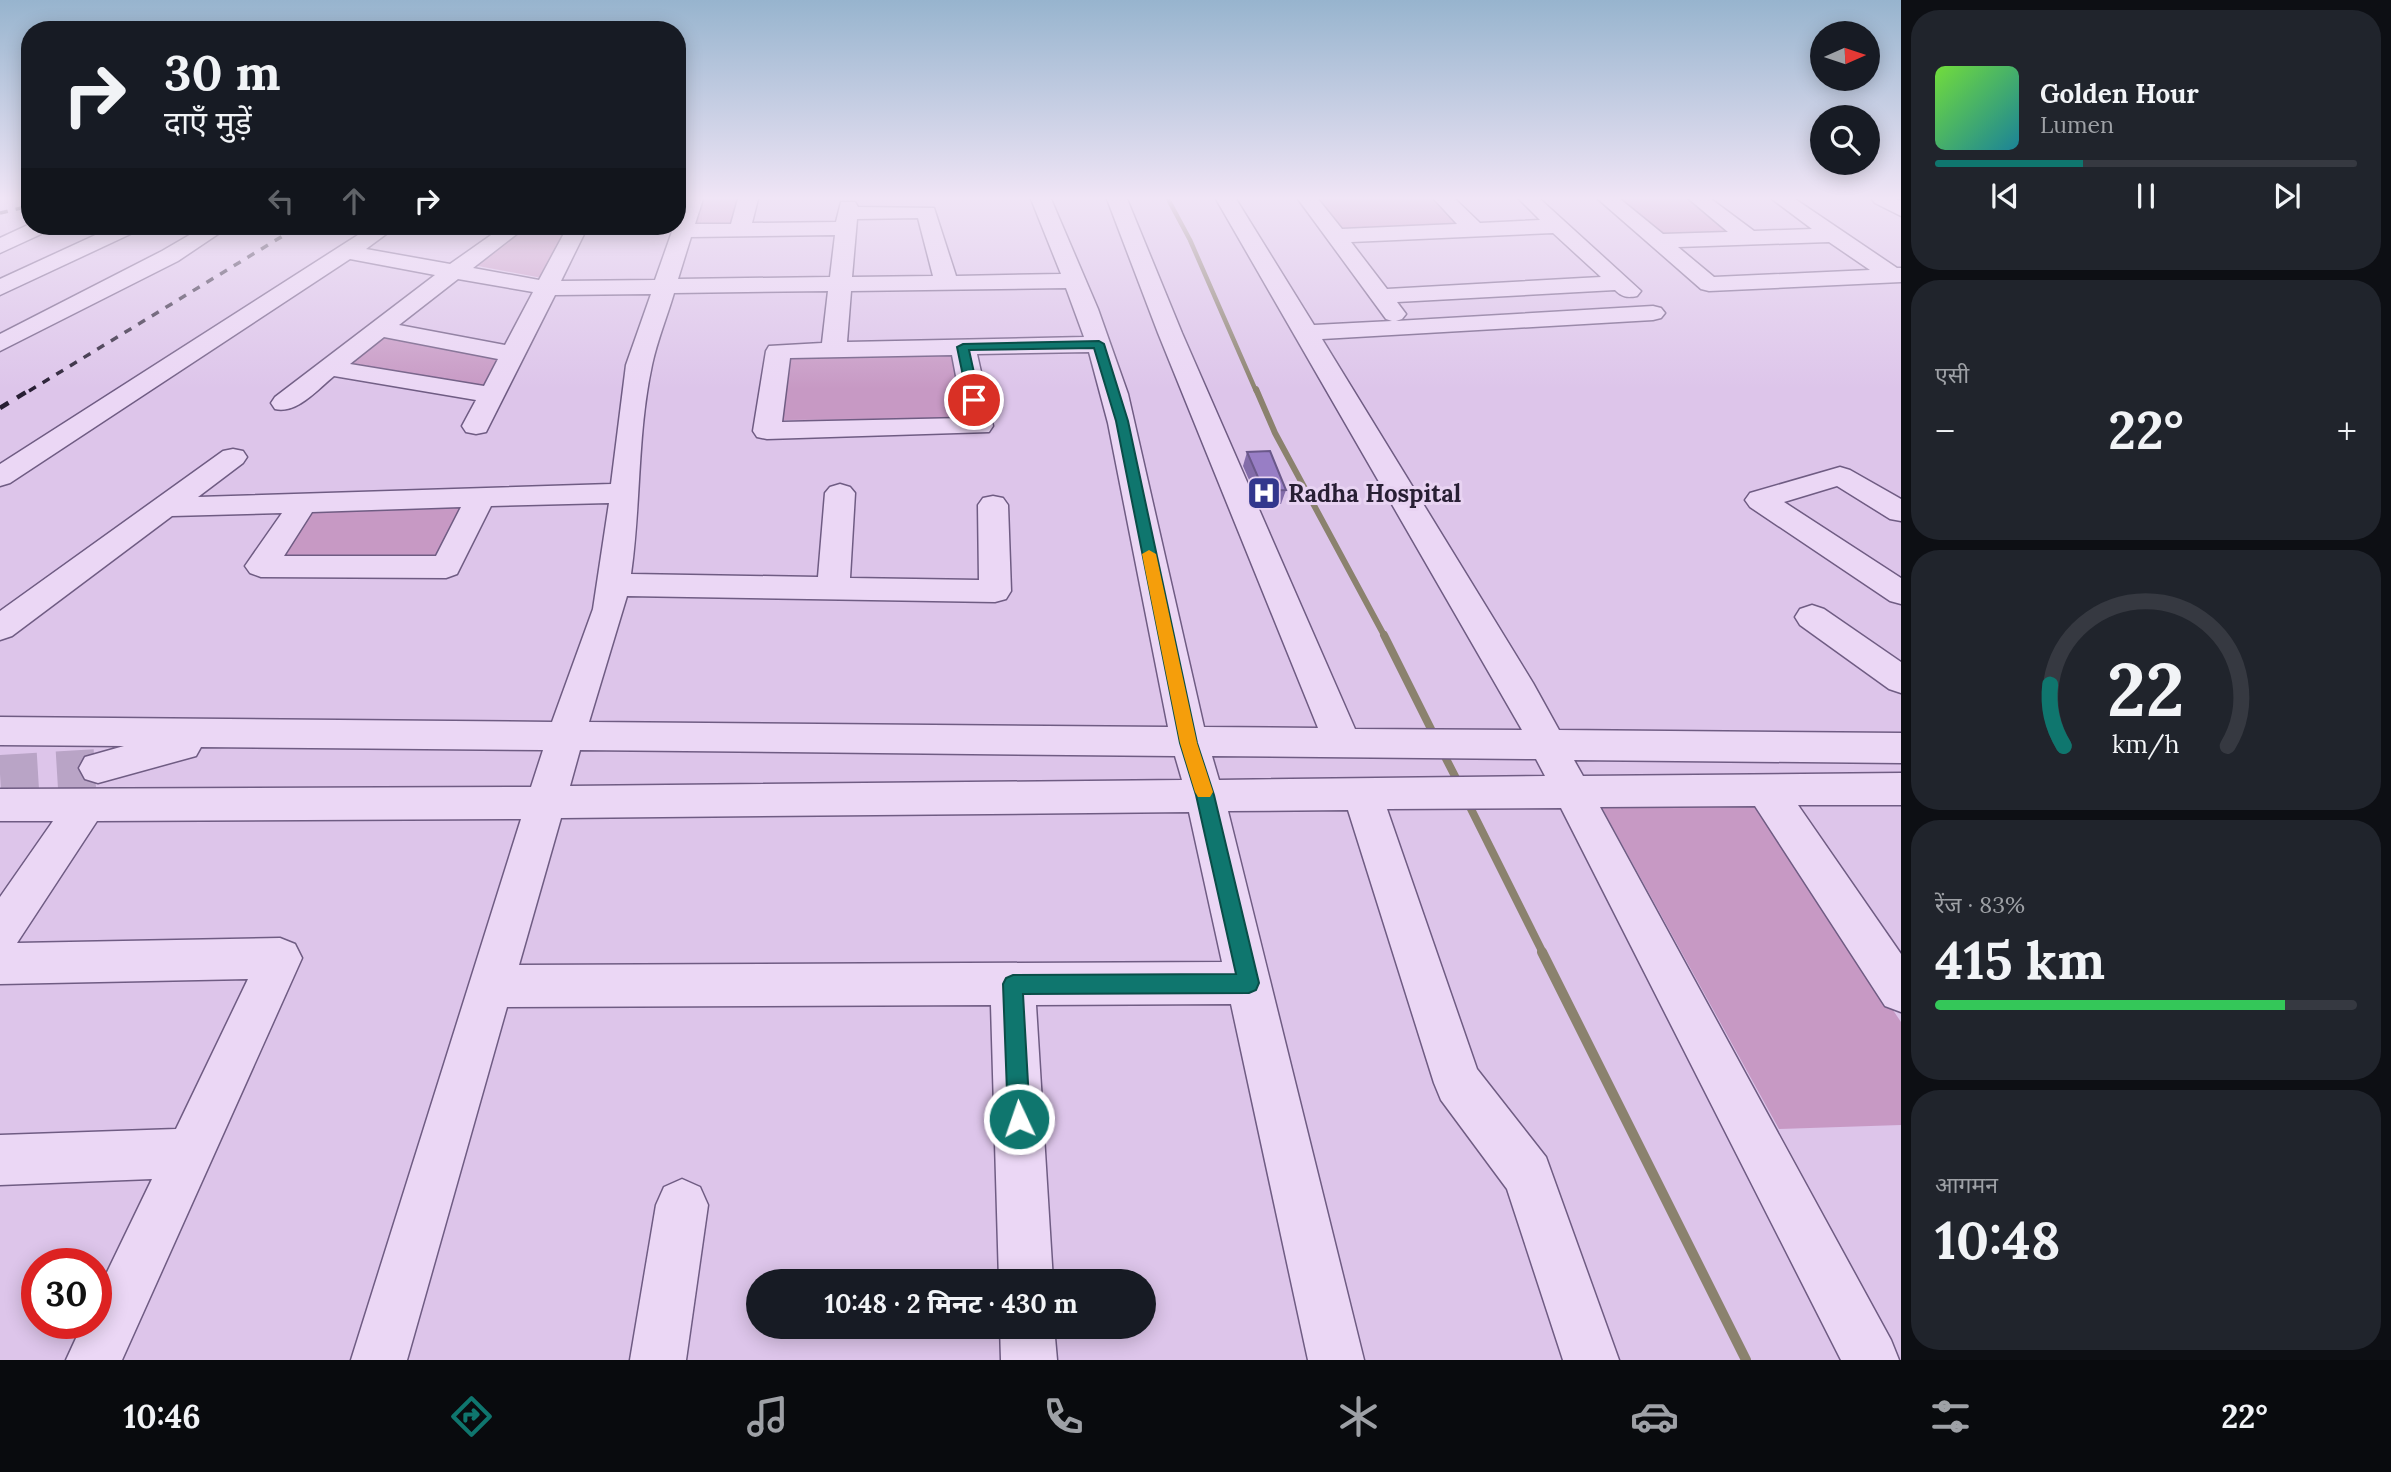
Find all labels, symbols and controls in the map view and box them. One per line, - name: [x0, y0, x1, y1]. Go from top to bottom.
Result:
- north arrow: [1810, 21, 1880, 91]
- map controls: [1810, 21, 1880, 175]
- text: 30 m: [164, 41, 281, 103]
- icon: right: [49, 49, 140, 140]
- text: Golden Hour: [2040, 77, 2199, 110]
- text: दाएँ मुड़ें: [164, 102, 252, 143]
- button: search: [1810, 105, 1880, 175]
- text: Lumen: [2040, 110, 2114, 139]
- icon: previous: [1986, 177, 2024, 215]
- icon: pause: [2127, 177, 2165, 215]
- icon: next: [2268, 177, 2306, 215]
- icon: left: [262, 182, 300, 220]
- icon: ahead: [335, 182, 373, 220]
- icon: right: [408, 182, 446, 220]
- text: एसी: [1935, 360, 1969, 389]
- pin: [944, 370, 1004, 430]
- icon: arrive: [955, 381, 993, 419]
- text: 22°: [2108, 397, 2184, 463]
- text: −: [1935, 407, 1955, 455]
- text: +: [2337, 407, 2357, 455]
- hospital icon: Radha Hospital: [1245, 474, 1283, 512]
- place label: Radha Hospital: [1288, 478, 1461, 509]
- text: 22: [2107, 643, 2185, 736]
- text: km/h: [2112, 728, 2180, 760]
- text: रेंज · 83%: [1935, 890, 2025, 919]
- text: 415 km: [1935, 927, 2105, 993]
- position arrow: [982, 1082, 1056, 1156]
- text: आगमन: [1935, 1170, 1998, 1199]
- text: 10:48: [1935, 1207, 2060, 1273]
- speed limit sign: 30: [21, 1248, 112, 1339]
- text: 10:48 · 2 मिनट · 430 m: [824, 1287, 1078, 1320]
- icon: directions: [447, 1392, 496, 1441]
- icon: music: [743, 1392, 792, 1441]
- icon: phone: [1039, 1392, 1088, 1441]
- icon: climate: [1334, 1392, 1383, 1441]
- icon: car: [1630, 1392, 1679, 1441]
- icon: filters: [1926, 1392, 1975, 1441]
- text: 10:46: [123, 1396, 201, 1437]
- text: 22°: [2221, 1396, 2268, 1437]

